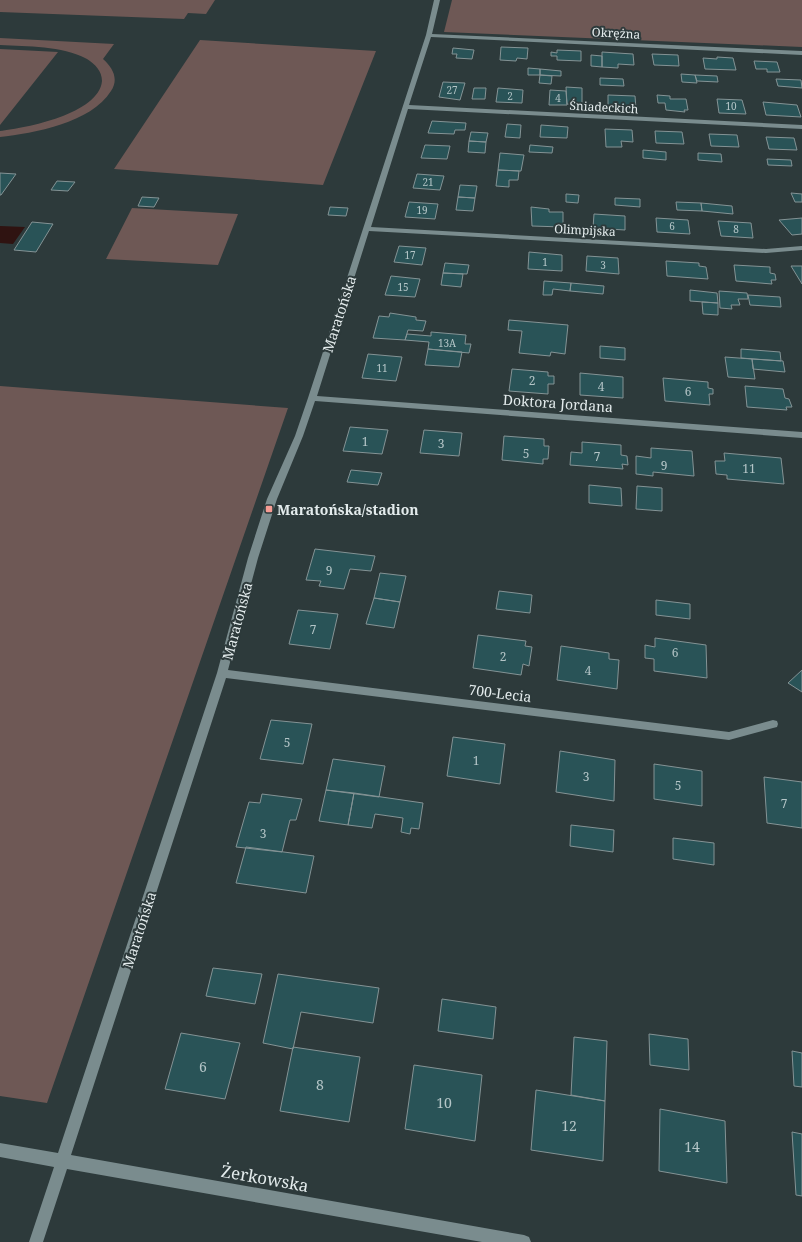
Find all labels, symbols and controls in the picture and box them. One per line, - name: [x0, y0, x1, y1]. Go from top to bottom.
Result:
- street label: Okrężna: [591, 23, 641, 43]
- house number: 27: [446, 83, 458, 97]
- house number: 2: [507, 89, 513, 103]
- house number: 4: [555, 91, 561, 105]
- street label: Śniadeckich: [569, 97, 639, 117]
- house number: 10: [725, 99, 737, 113]
- house number: 21: [422, 175, 434, 189]
- house number: 19: [416, 203, 428, 217]
- house number: 6: [669, 219, 675, 233]
- street label: Olimpijska: [554, 220, 617, 240]
- house number: 8: [733, 222, 739, 236]
- house number: 17: [404, 248, 416, 262]
- house number: 1: [542, 255, 548, 269]
- house number: 3: [600, 258, 606, 272]
- street label: Maratońska: [318, 273, 360, 355]
- house number: 15: [397, 280, 409, 294]
- house number: 13A: [438, 336, 457, 350]
- house number: 11: [376, 361, 388, 375]
- house number: 2: [529, 372, 535, 389]
- house number: 4: [598, 378, 605, 395]
- house number: 6: [685, 383, 692, 400]
- street label: Doktora Jordana: [502, 390, 614, 416]
- house number: 1: [362, 433, 368, 450]
- house number: 3: [438, 435, 445, 452]
- house number: 5: [523, 445, 529, 462]
- house number: 7: [594, 448, 601, 465]
- house number: 9: [661, 457, 667, 474]
- house number: 11: [742, 460, 756, 477]
- place label: Maratońska/stadion: [277, 500, 419, 519]
- marker: Maratońska/stadion: [264, 504, 274, 514]
- house number: 9: [326, 562, 332, 579]
- street label: Maratońska: [218, 580, 257, 662]
- house number: 7: [310, 621, 317, 638]
- house number: 6: [672, 644, 679, 661]
- house number: 2: [500, 648, 506, 665]
- house number: 4: [585, 662, 592, 679]
- street label: 700-Lecia: [467, 680, 533, 706]
- house number: 5: [284, 734, 290, 751]
- house number: 1: [473, 752, 479, 769]
- house number: 3: [583, 768, 590, 785]
- house number: 5: [675, 777, 681, 794]
- house number: 7: [781, 795, 788, 812]
- house number: 3: [260, 825, 267, 842]
- street label: Maratońska: [118, 889, 160, 971]
- house number: 6: [199, 1057, 207, 1076]
- house number: 8: [316, 1075, 324, 1094]
- house number: 10: [436, 1093, 452, 1112]
- house number: 12: [561, 1116, 577, 1135]
- house number: 14: [684, 1137, 700, 1156]
- street label: Żerkowska: [219, 1159, 311, 1197]

